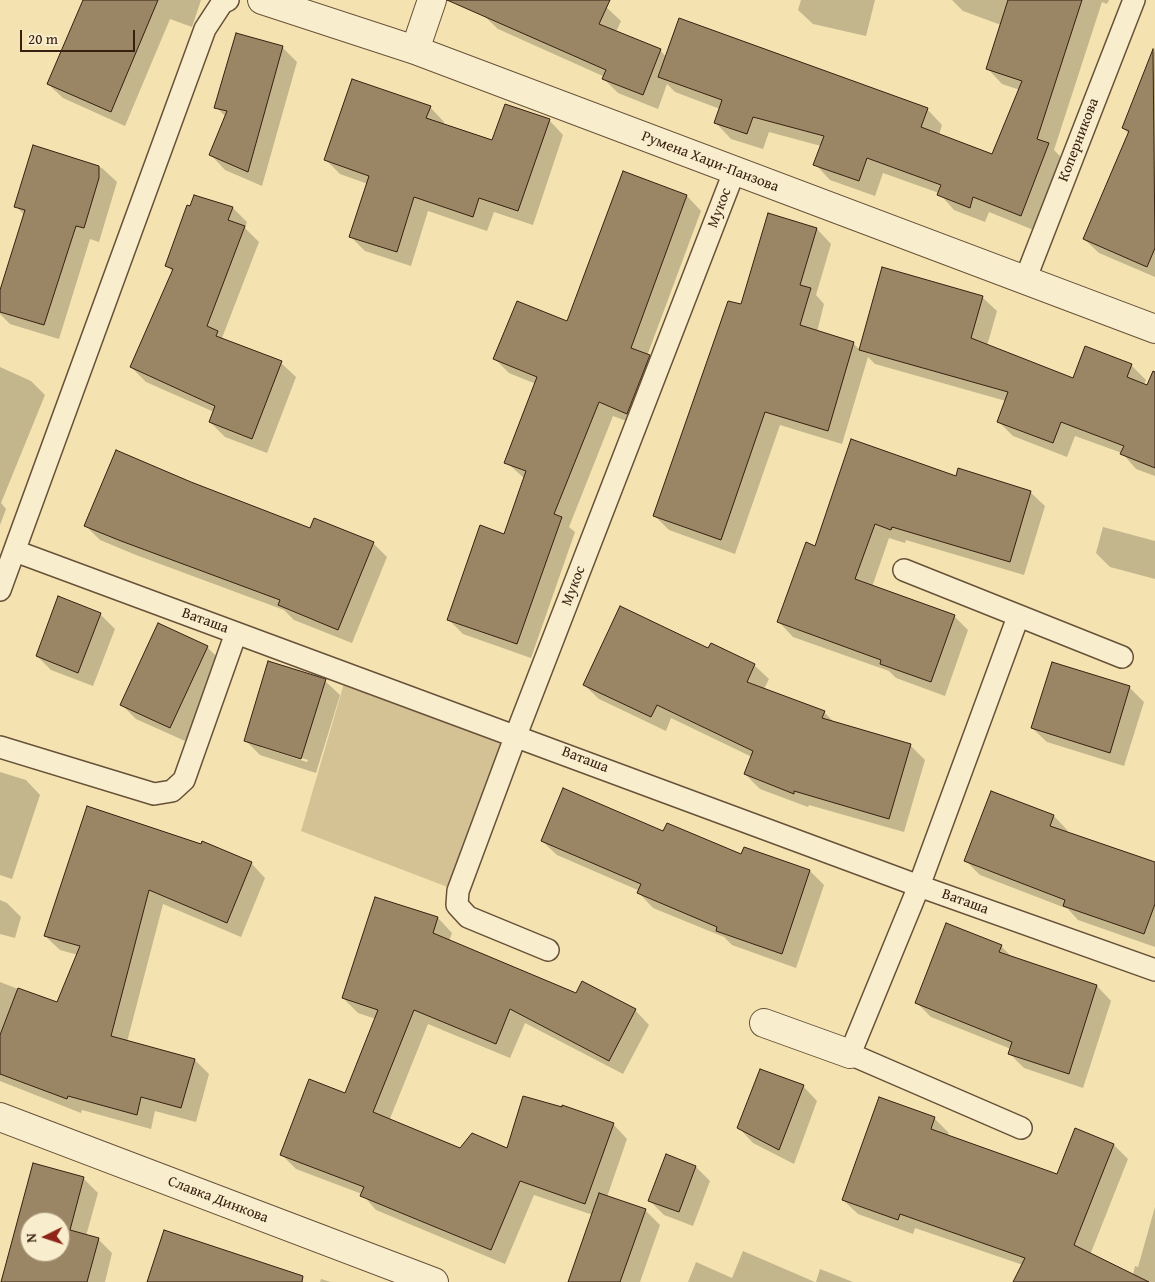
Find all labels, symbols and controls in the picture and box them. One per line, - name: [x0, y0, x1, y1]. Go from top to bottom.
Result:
- scale bar: [22, 20, 138, 52]
- text: 20 m: [28, 28, 58, 49]
- street label: Коперникова: [1055, 96, 1103, 184]
- street label: Румена Хаџи-Панзова: [639, 128, 781, 196]
- street label: Мукос: [704, 185, 736, 231]
- street label: Мукос: [558, 563, 590, 609]
- street label: Ваташа: [179, 604, 231, 638]
- street label: Ваташа: [559, 743, 611, 777]
- street label: Ваташа: [939, 885, 991, 919]
- street label: Славка Динкова: [165, 1173, 271, 1227]
- north arrow: [20, 1212, 70, 1262]
- text: N: [21, 1233, 41, 1243]

